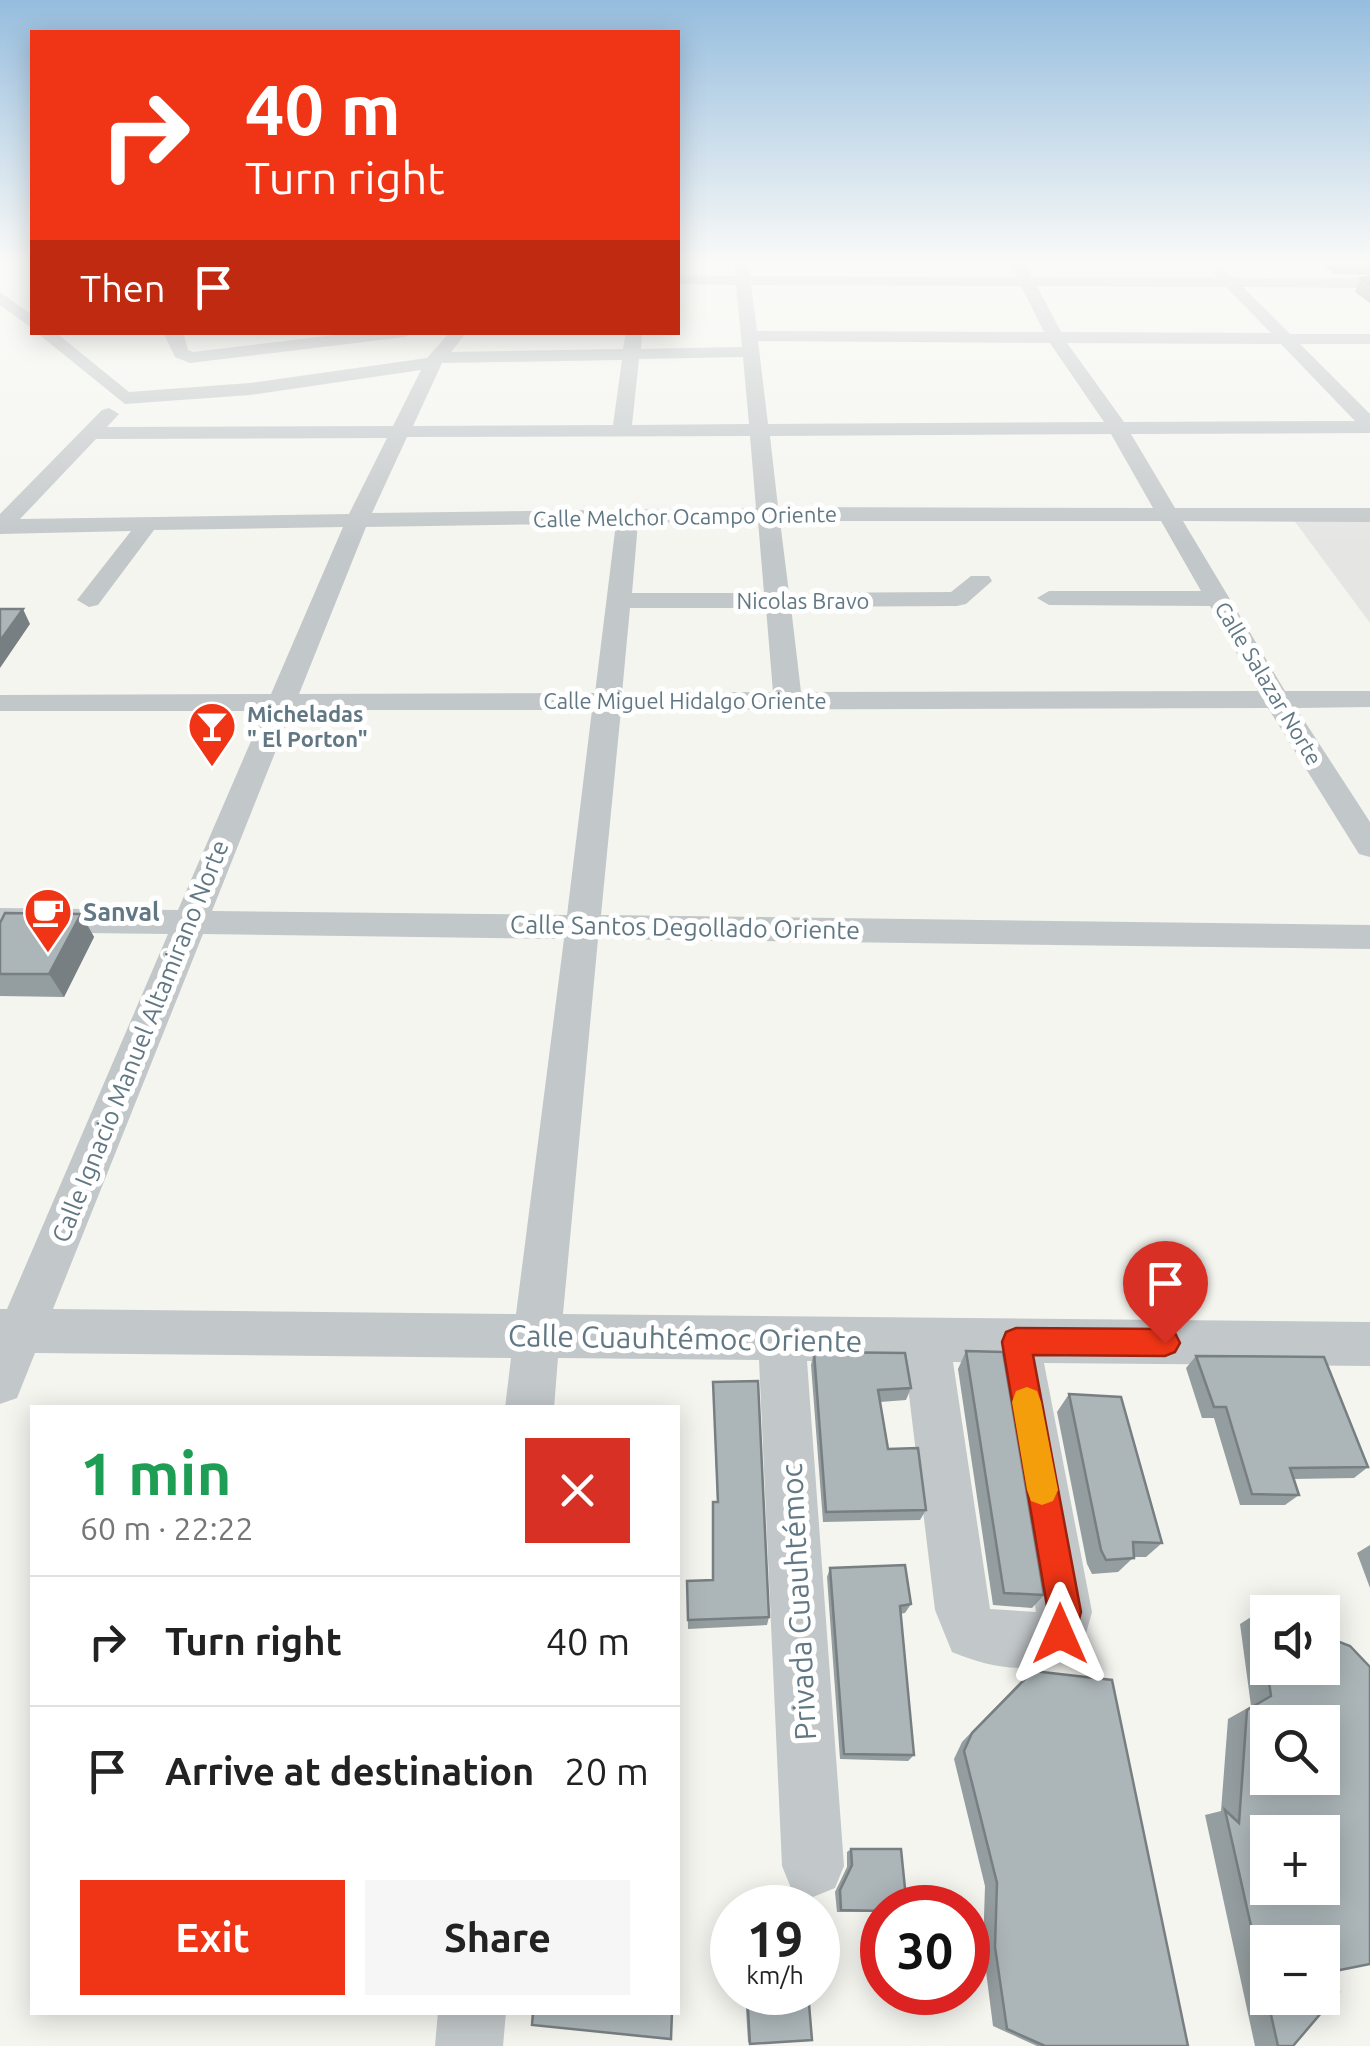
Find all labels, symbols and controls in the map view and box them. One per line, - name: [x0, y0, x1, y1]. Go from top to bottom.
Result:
- icon: right: [80, 70, 210, 200]
- text: 40 m: [245, 70, 401, 148]
- text: Turn right: [245, 152, 445, 203]
- icon: arrive: [186, 260, 241, 315]
- text: Then: [80, 267, 166, 309]
- street label: Calle Melchor Ocampo Oriente: [533, 501, 837, 531]
- street label: Nicolas Bravo: [737, 588, 869, 613]
- street label: Calle Salazar Norte: [1210, 597, 1328, 769]
- street label: Calle Miguel Hidalgo Oriente: [543, 688, 827, 713]
- bar icon: Micheladas " El Porton": [186, 700, 238, 768]
- place label: Micheladas " El Porton": [247, 701, 368, 751]
- street label: Calle Ignacio Manuel Altamirano Norte: [46, 836, 234, 1246]
- cafe icon: Sanval: [22, 886, 74, 954]
- place label: Sanval: [83, 898, 160, 926]
- street label: Calle Santos Degollado Oriente: [510, 910, 860, 944]
- pin: [1123, 1241, 1208, 1344]
- icon: arrive: [1138, 1256, 1193, 1311]
- street label: Calle Cuauhtémoc Oriente: [508, 1318, 862, 1358]
- button: close: [525, 1438, 630, 1543]
- text: 1 min: [80, 1439, 232, 1506]
- street label: Privada Cuauhtémoc: [774, 1463, 822, 1741]
- text: 60 m · 22:22: [80, 1510, 254, 1546]
- position arrow: [1008, 1582, 1112, 1686]
- map controls: [1250, 1595, 1340, 2015]
- button: sound: [1250, 1595, 1340, 1685]
- icon: right: [80, 1614, 135, 1669]
- text: Turn right: [165, 1620, 342, 1662]
- text: 40 m: [546, 1620, 630, 1662]
- button: search: [1250, 1705, 1340, 1795]
- icon: arrive: [80, 1744, 135, 1799]
- text: Arrive at destination: [165, 1750, 534, 1792]
- text: 20 m: [564, 1750, 649, 1792]
- button: +: [1250, 1815, 1340, 1905]
- button: Exit: [80, 1880, 345, 1995]
- button: Share: [365, 1880, 630, 1995]
- speed limit sign: 30: [860, 1885, 990, 2015]
- text: 19: [747, 1910, 803, 1966]
- button: −: [1250, 1925, 1340, 2015]
- text: km/h: [746, 1961, 804, 1989]

